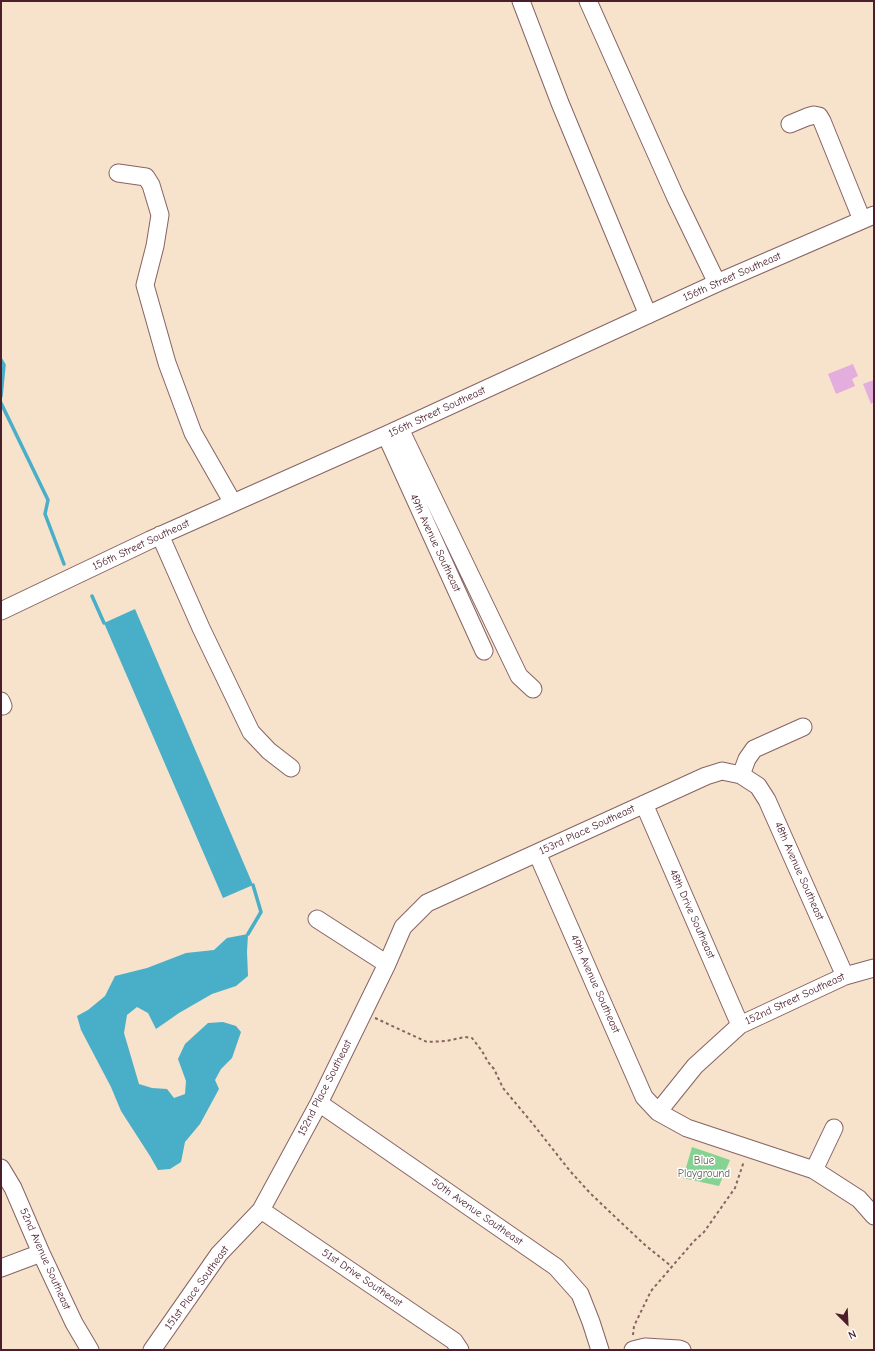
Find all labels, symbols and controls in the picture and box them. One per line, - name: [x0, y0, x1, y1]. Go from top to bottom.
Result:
- street label: 156th Street Southeast: [681, 249, 783, 305]
- street label: 156th Street Southeast: [386, 384, 488, 440]
- street label: 49th Avenue Southeast: [407, 492, 463, 594]
- street label: 156th Street Southeast: [90, 517, 192, 573]
- street label: 153rd Place Southeast: [537, 802, 637, 858]
- street label: 48th Avenue Southeast: [771, 820, 827, 922]
- street label: 48th Drive Southeast: [666, 867, 718, 961]
- street label: 49th Avenue Southeast: [567, 933, 623, 1035]
- street label: 152nd Street Southeast: [743, 970, 847, 1028]
- street label: 152nd Place Southeast: [295, 1038, 355, 1138]
- park label: Blue Playground: [678, 1154, 730, 1180]
- street label: 50th Avenue Southeast: [429, 1176, 525, 1248]
- street label: 52nd Avenue Southeast: [17, 1206, 73, 1312]
- street label: 151st Place Southeast: [162, 1244, 232, 1332]
- street label: 51st Drive Southeast: [319, 1246, 405, 1310]
- north arrow: [827, 1303, 867, 1343]
- text: N: [846, 1327, 858, 1342]

